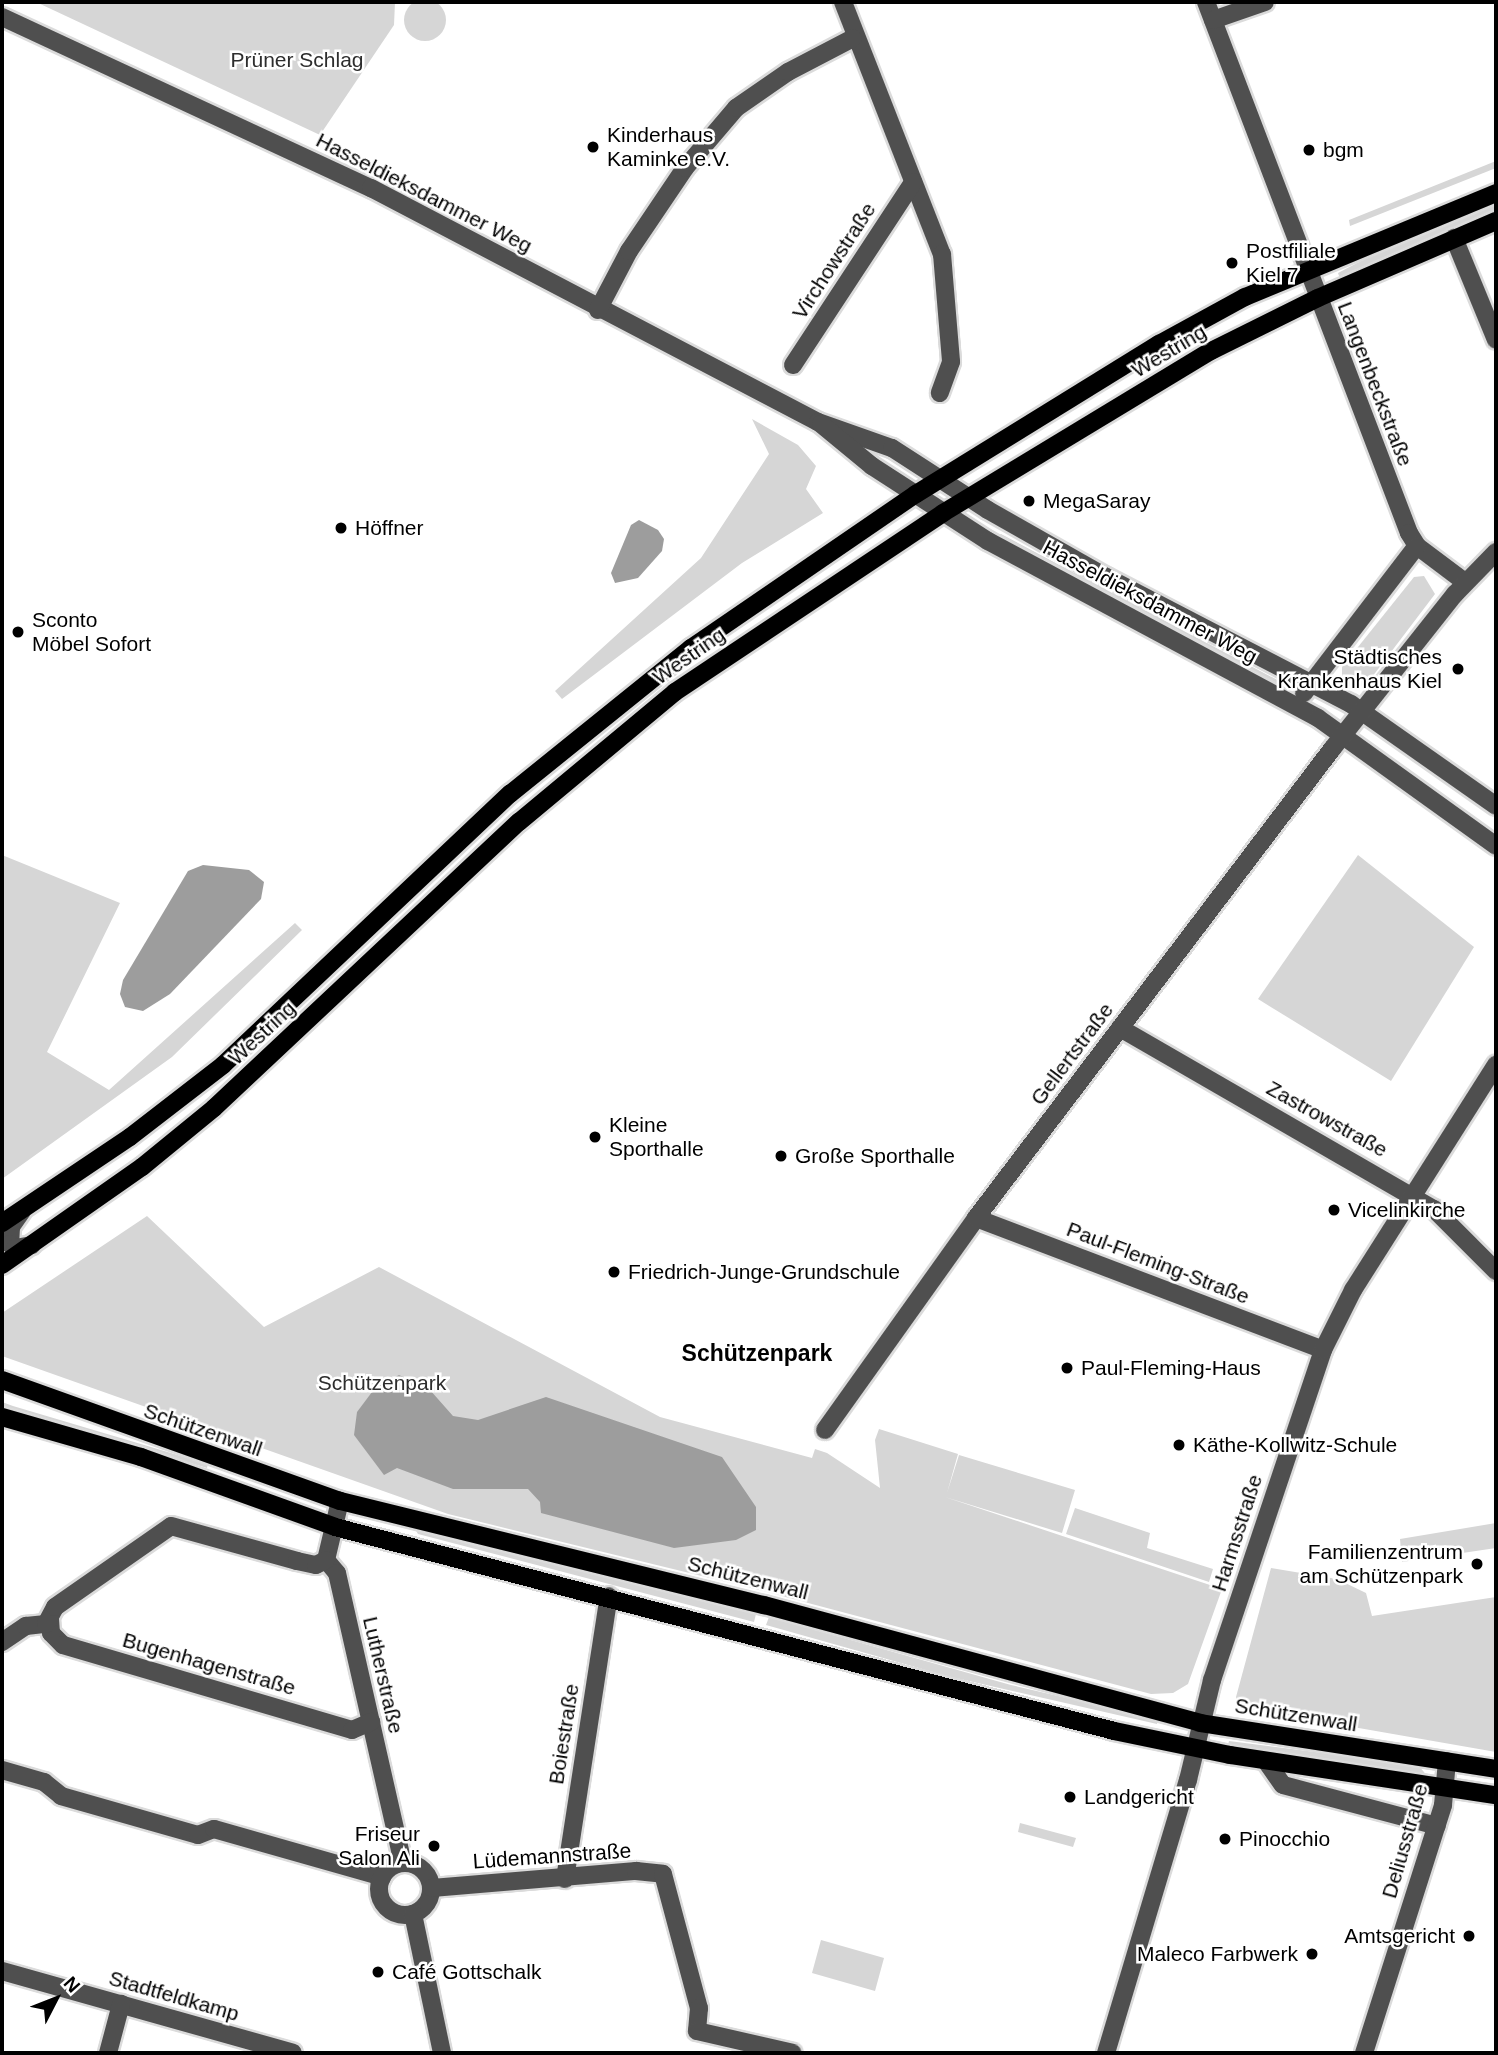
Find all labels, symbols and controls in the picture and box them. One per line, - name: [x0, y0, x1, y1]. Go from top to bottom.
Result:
- park label: Prüner Schlag: [230, 47, 364, 73]
- place label: Kinderhaus Kaminke e.V.: [607, 122, 730, 172]
- street label: Hasseldieksdammer Weg: [312, 128, 536, 258]
- place label: bgm: [1323, 137, 1364, 163]
- marker: Kinderhaus Kaminke e.V.: [585, 139, 601, 155]
- marker: bgm: [1301, 142, 1317, 158]
- street label: Virchowstraße: [787, 198, 881, 324]
- place label: Postfiliale Kiel 7: [1246, 238, 1336, 288]
- marker: Postfiliale Kiel 7: [1224, 255, 1240, 271]
- street label: Langenbeckstraße: [1332, 298, 1418, 470]
- street label: Westring: [1127, 319, 1211, 383]
- place label: MegaSaray: [1043, 488, 1150, 514]
- marker: MegaSaray: [1021, 493, 1037, 509]
- place label: Höffner: [355, 515, 423, 541]
- marker: Höffner: [333, 520, 349, 536]
- street label: Hasseldieksdammer Weg: [1039, 535, 1261, 669]
- place label: Sconto Möbel Sofort: [32, 607, 151, 657]
- street label: Westring: [648, 622, 730, 690]
- marker: Sconto Möbel Sofort: [10, 624, 26, 640]
- place label: Städtisches Krankenhaus Kiel: [1277, 644, 1442, 694]
- marker: Städtisches Krankenhaus Kiel: [1448, 659, 1468, 679]
- street label: Westring: [223, 996, 301, 1070]
- street label: Gellertstraße: [1025, 998, 1119, 1110]
- street label: Zastrowstraße: [1262, 1075, 1392, 1163]
- place label: Kleine Sporthalle: [609, 1112, 704, 1162]
- marker: Kleine Sporthalle: [587, 1129, 603, 1145]
- place label: Große Sporthalle: [795, 1143, 955, 1169]
- marker: Große Sporthalle: [773, 1148, 789, 1164]
- place label: Vicelinkirche: [1348, 1197, 1465, 1223]
- marker: Vicelinkirche: [1326, 1202, 1342, 1218]
- street label: Paul-Fleming-Straße: [1063, 1217, 1253, 1309]
- place label: Friedrich-Junge-Grundschule: [628, 1259, 900, 1285]
- marker: Friedrich-Junge-Grundschule: [606, 1264, 622, 1280]
- district label: Schützenpark: [682, 1339, 832, 1367]
- place label: Paul-Fleming-Haus: [1081, 1355, 1261, 1381]
- marker: Paul-Fleming-Haus: [1059, 1360, 1075, 1376]
- park label: Schützenpark: [318, 1370, 446, 1396]
- street label: Schützenwall: [140, 1398, 266, 1462]
- place label: Käthe-Kollwitz-Schule: [1193, 1432, 1397, 1458]
- marker: Käthe-Kollwitz-Schule: [1171, 1437, 1187, 1453]
- street label: Harmsstraße: [1206, 1471, 1268, 1595]
- place label: Familienzentrum am Schützenpark: [1300, 1539, 1463, 1589]
- street label: Schützenwall: [685, 1551, 811, 1605]
- marker: Familienzentrum am Schützenpark: [1469, 1556, 1485, 1572]
- street label: Lutherstraße: [357, 1614, 409, 1736]
- street label: Bugenhagenstraße: [120, 1627, 298, 1701]
- street label: Boiestraße: [544, 1682, 584, 1786]
- street label: Schützenwall: [1233, 1693, 1359, 1737]
- street label: Deliusstraße: [1377, 1781, 1433, 1901]
- place label: Landgericht: [1084, 1784, 1194, 1810]
- marker: Landgericht: [1062, 1789, 1078, 1805]
- place label: Friseur Salon Ali: [337, 1821, 420, 1871]
- place label: Pinocchio: [1239, 1826, 1330, 1852]
- marker: Pinocchio: [1217, 1831, 1233, 1847]
- marker: Friseur Salon Ali: [426, 1838, 442, 1854]
- street label: Lüdemannstraße: [472, 1838, 632, 1874]
- place label: Amtsgericht: [1344, 1923, 1455, 1949]
- marker: Amtsgericht: [1461, 1928, 1477, 1944]
- place label: Maleco Farbwerk: [1137, 1941, 1298, 1967]
- marker: Maleco Farbwerk: [1304, 1946, 1320, 1962]
- place label: Café Gottschalk: [392, 1959, 541, 1985]
- north arrow: [21, 1964, 91, 2034]
- marker: Café Gottschalk: [370, 1964, 386, 1980]
- street label: Stadtfeldkamp: [106, 1965, 242, 2027]
- text: N: [60, 1972, 84, 1997]

